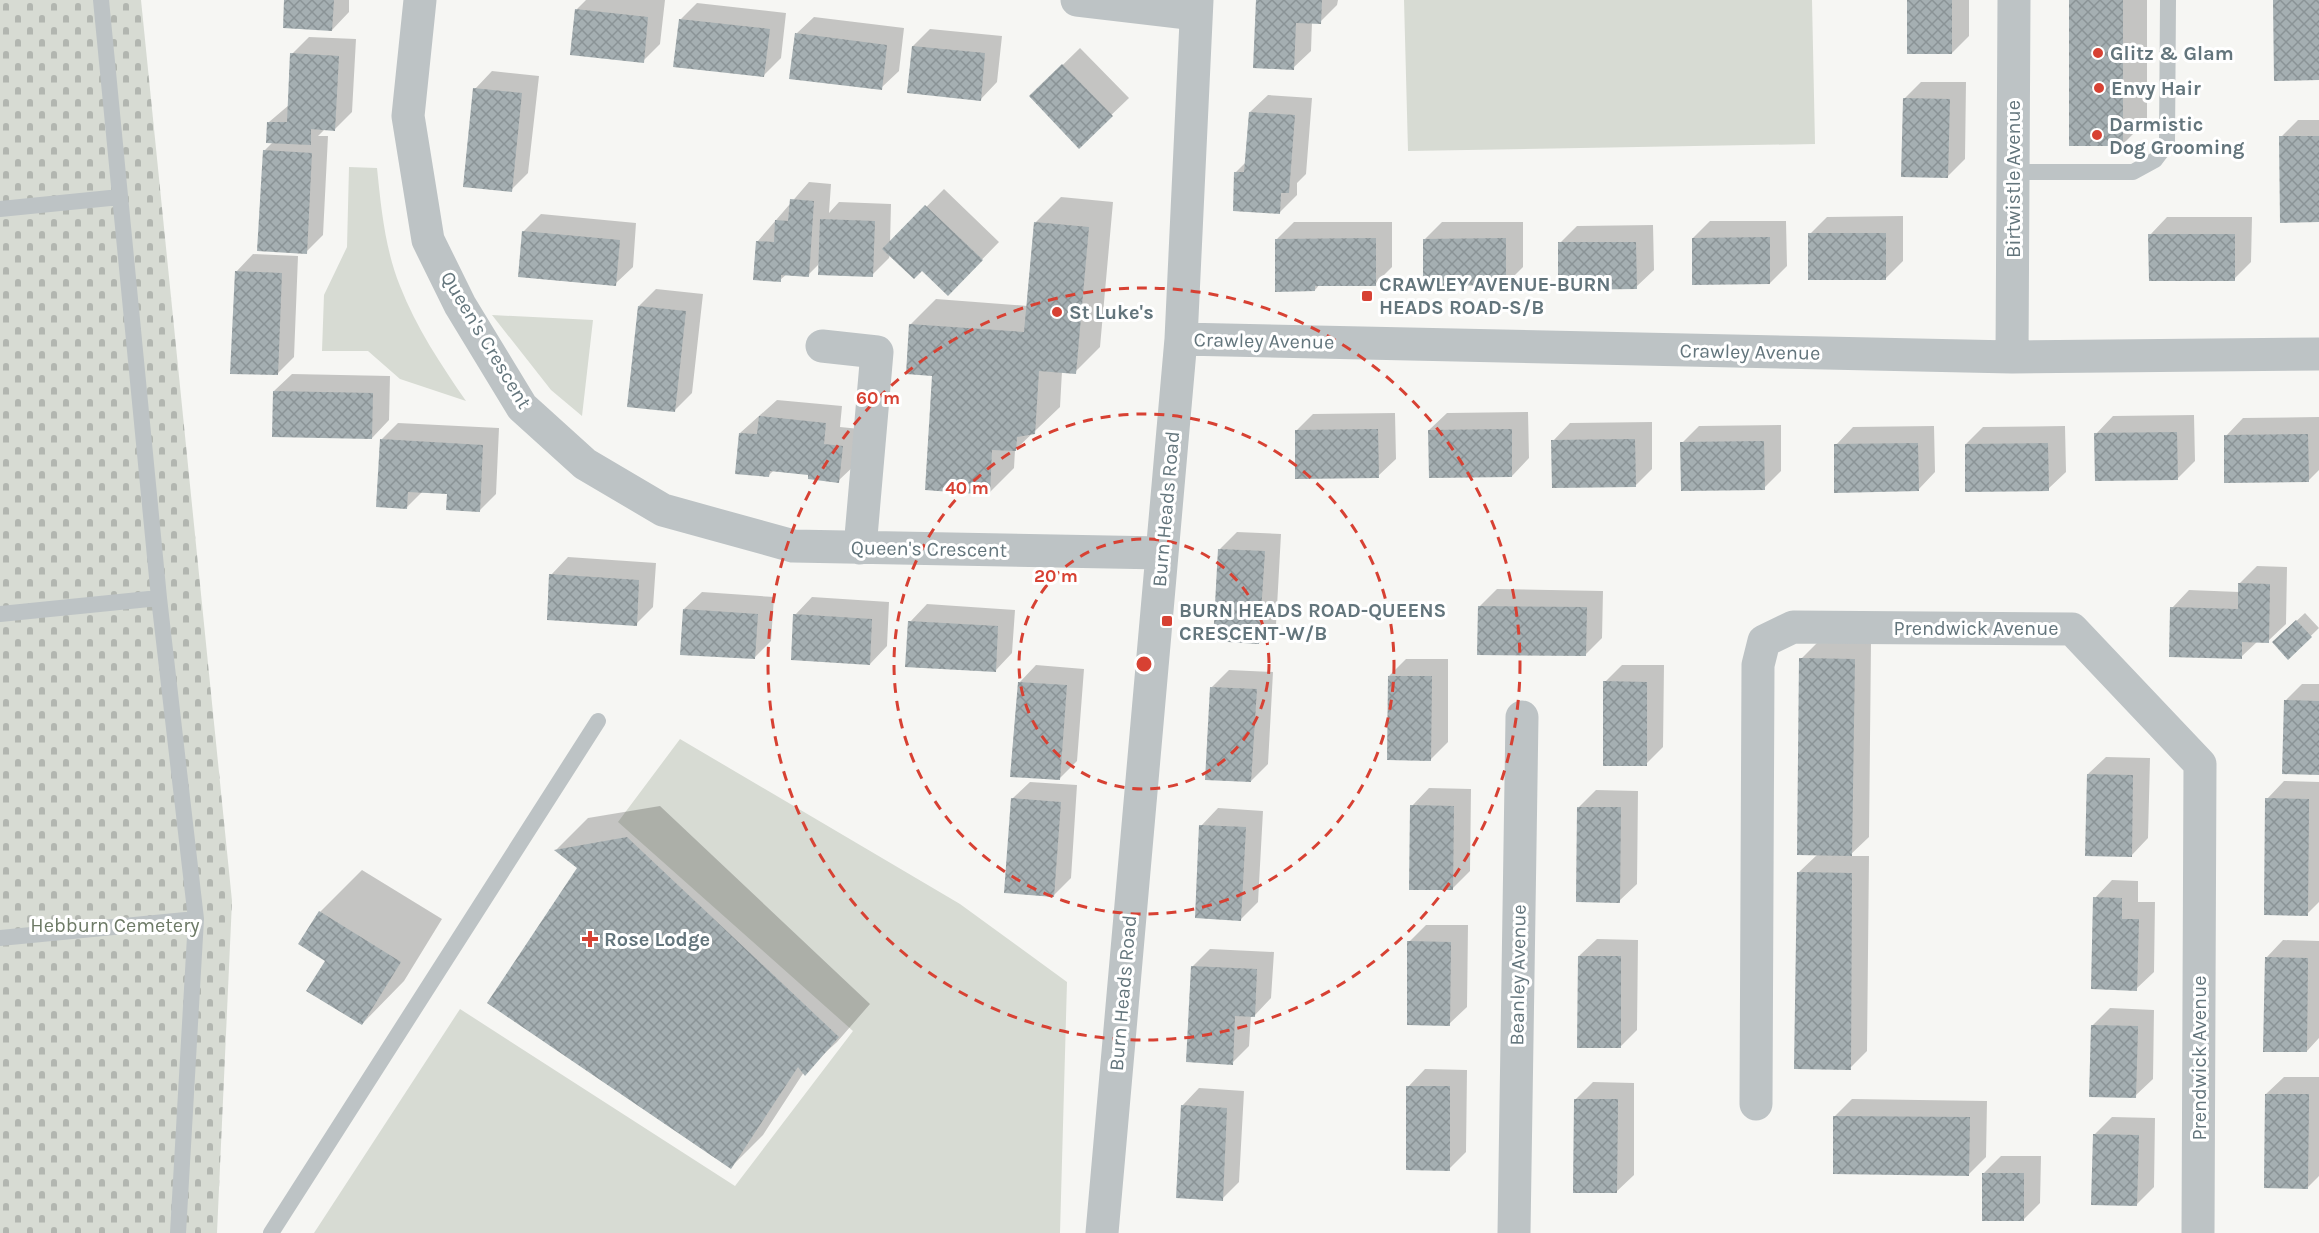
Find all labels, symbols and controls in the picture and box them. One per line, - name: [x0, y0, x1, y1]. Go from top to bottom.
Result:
- place label: Glitz & Glam: [2110, 42, 2234, 65]
- marker: Glitz & Glam: [2091, 46, 2105, 60]
- place label: Envy Hair: [2111, 77, 2201, 100]
- marker: Envy Hair: [2092, 81, 2106, 95]
- street label: Birtwistle Avenue: [2002, 100, 2025, 258]
- place label: Darmistic Dog Grooming: [2109, 113, 2245, 159]
- marker: Darmistic Dog Grooming: [2090, 128, 2104, 142]
- street label: Queen's Crescent: [436, 267, 536, 413]
- place label: CRAWLEY AVENUE-BURN HEADS ROAD-S/B: [1379, 273, 1611, 319]
- marker: CRAWLEY AVENUE-BURN HEADS ROAD-S/B: [1360, 289, 1374, 303]
- place label: St Luke's: [1069, 301, 1154, 324]
- marker: St Luke's: [1050, 305, 1064, 319]
- street label: Crawley Avenue: [1193, 328, 1335, 354]
- street label: Crawley Avenue: [1679, 339, 1821, 365]
- text: 60 m: [856, 387, 900, 409]
- street label: Burn Heads Road: [1148, 430, 1184, 588]
- text: 40 m: [945, 477, 989, 499]
- street label: Queen's Crescent: [851, 536, 1008, 562]
- text: 20 m: [1034, 565, 1078, 587]
- place label: BURN HEADS ROAD-QUEENS CRESCENT-W/B: [1179, 599, 1446, 645]
- marker: BURN HEADS ROAD-QUEENS CRESCENT-W/B: [1160, 614, 1174, 628]
- street label: Prendwick Avenue: [1893, 617, 2059, 640]
- centre of rings: [1134, 654, 1154, 674]
- street label: Beanley Avenue: [1505, 904, 1531, 1046]
- park label: Hebburn Cemetery: [30, 914, 200, 937]
- street label: Burn Heads Road: [1105, 914, 1141, 1072]
- place label: Rose Lodge: [604, 928, 710, 951]
- marker: Rose Lodge: [581, 930, 599, 948]
- street label: Prendwick Avenue: [2188, 975, 2211, 1141]

